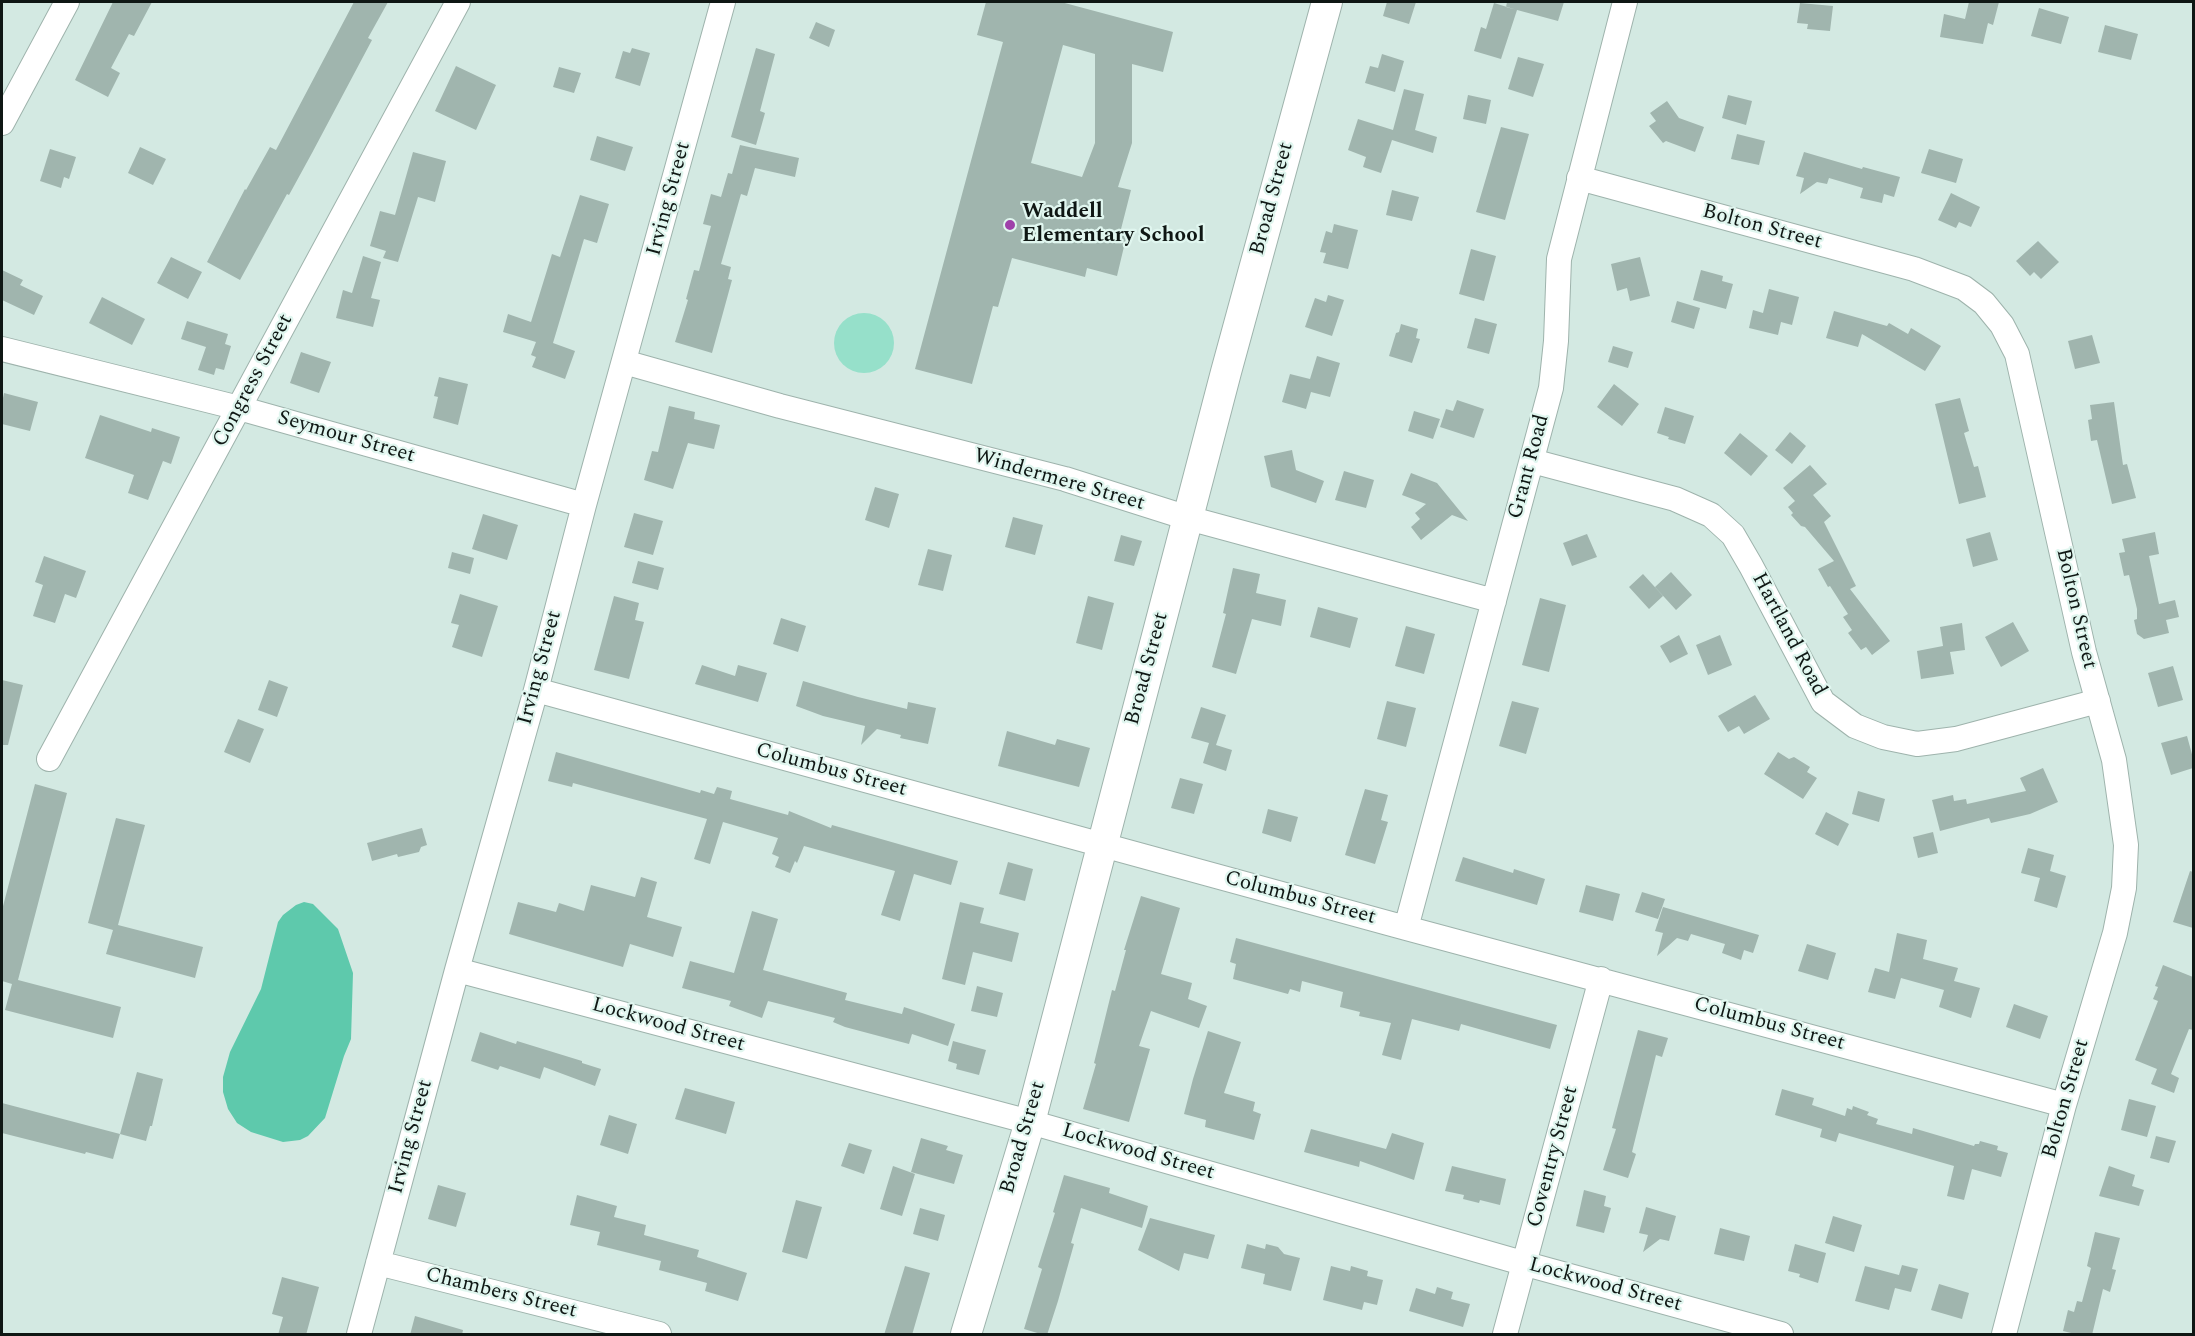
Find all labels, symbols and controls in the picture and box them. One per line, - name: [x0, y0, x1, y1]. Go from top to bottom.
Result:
- street label: Irving Street: [643, 139, 697, 259]
- street label: Broad Street: [1246, 140, 1300, 258]
- place label: Waddell Elementary School: [1022, 200, 1205, 250]
- street label: Bolton Street: [1699, 200, 1825, 256]
- marker: Waddell Elementary School: [1003, 218, 1017, 232]
- street label: Congress Street: [208, 310, 300, 452]
- street label: Seymour Street: [274, 406, 418, 470]
- street label: Grant Road: [1504, 412, 1556, 522]
- street label: Windermere Street: [971, 445, 1147, 517]
- street label: Bolton Street: [2049, 546, 2101, 672]
- street label: Hartland Road: [1745, 569, 1831, 701]
- street label: Irving Street: [514, 608, 568, 728]
- street label: Broad Street: [1121, 610, 1175, 728]
- street label: Columbus Street: [753, 739, 909, 803]
- street label: Columbus Street: [1222, 867, 1378, 931]
- street label: Lockwood Street: [589, 993, 747, 1059]
- street label: Columbus Street: [1691, 993, 1847, 1057]
- street label: Bolton Street: [2038, 1036, 2096, 1162]
- street label: Irving Street: [385, 1077, 439, 1197]
- street label: Broad Street: [996, 1079, 1052, 1197]
- street label: Coventry Street: [1523, 1083, 1585, 1231]
- street label: Lockwood Street: [1059, 1119, 1217, 1187]
- street label: Lockwood Street: [1526, 1253, 1684, 1319]
- street label: Chambers Street: [423, 1263, 579, 1325]

